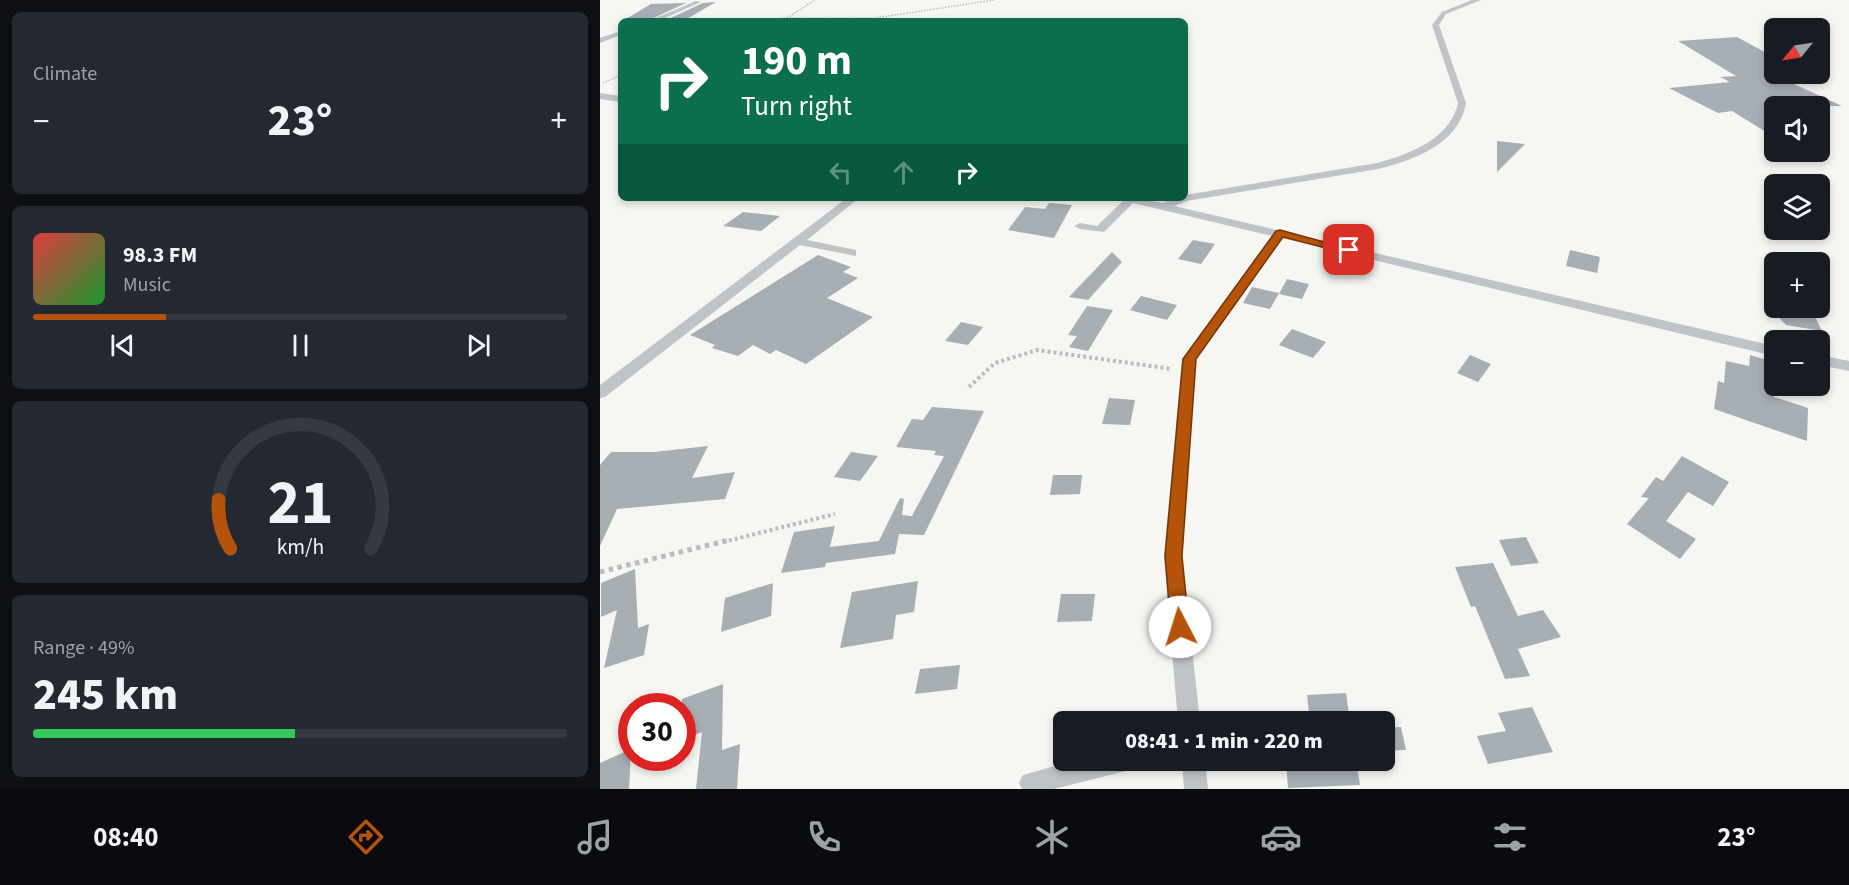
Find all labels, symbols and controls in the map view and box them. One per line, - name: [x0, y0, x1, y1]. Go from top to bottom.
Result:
- north arrow: [1764, 18, 1830, 84]
- map controls: [1764, 18, 1830, 396]
- text: 190 m: [741, 31, 852, 91]
- icon: right: [642, 42, 720, 120]
- text: Climate: [33, 60, 97, 88]
- text: Turn right: [741, 87, 852, 126]
- text: 23°: [268, 89, 332, 153]
- button: sound: [1764, 96, 1830, 162]
- text: −: [33, 98, 49, 145]
- text: +: [551, 98, 567, 145]
- icon: left: [824, 156, 857, 189]
- icon: ahead: [887, 156, 920, 189]
- icon: right: [950, 156, 983, 189]
- button: layers: [1764, 174, 1830, 240]
- pin: [1323, 224, 1374, 275]
- icon: arrive: [1332, 233, 1365, 266]
- text: 98.3 FM: [123, 239, 197, 271]
- button: +: [1764, 252, 1830, 318]
- text: Music: [123, 271, 171, 299]
- icon: previous: [106, 329, 139, 362]
- icon: pause: [284, 329, 317, 362]
- icon: next: [462, 329, 495, 362]
- button: −: [1764, 330, 1830, 396]
- text: 21: [267, 459, 333, 548]
- text: km/h: [276, 532, 324, 563]
- position arrow: [1148, 595, 1212, 659]
- text: Range · 49%: [33, 634, 134, 662]
- text: 245 km: [33, 663, 178, 727]
- speed limit sign: 30: [618, 693, 696, 771]
- text: 08:41 · 1 min · 220 m: [1125, 725, 1323, 757]
- icon: directions: [345, 816, 387, 858]
- icon: music: [574, 816, 616, 858]
- icon: phone: [803, 816, 845, 858]
- icon: climate: [1031, 816, 1073, 858]
- icon: car: [1260, 816, 1302, 858]
- icon: filters: [1489, 816, 1531, 858]
- text: 08:40: [93, 818, 158, 857]
- text: 23°: [1717, 818, 1756, 857]

